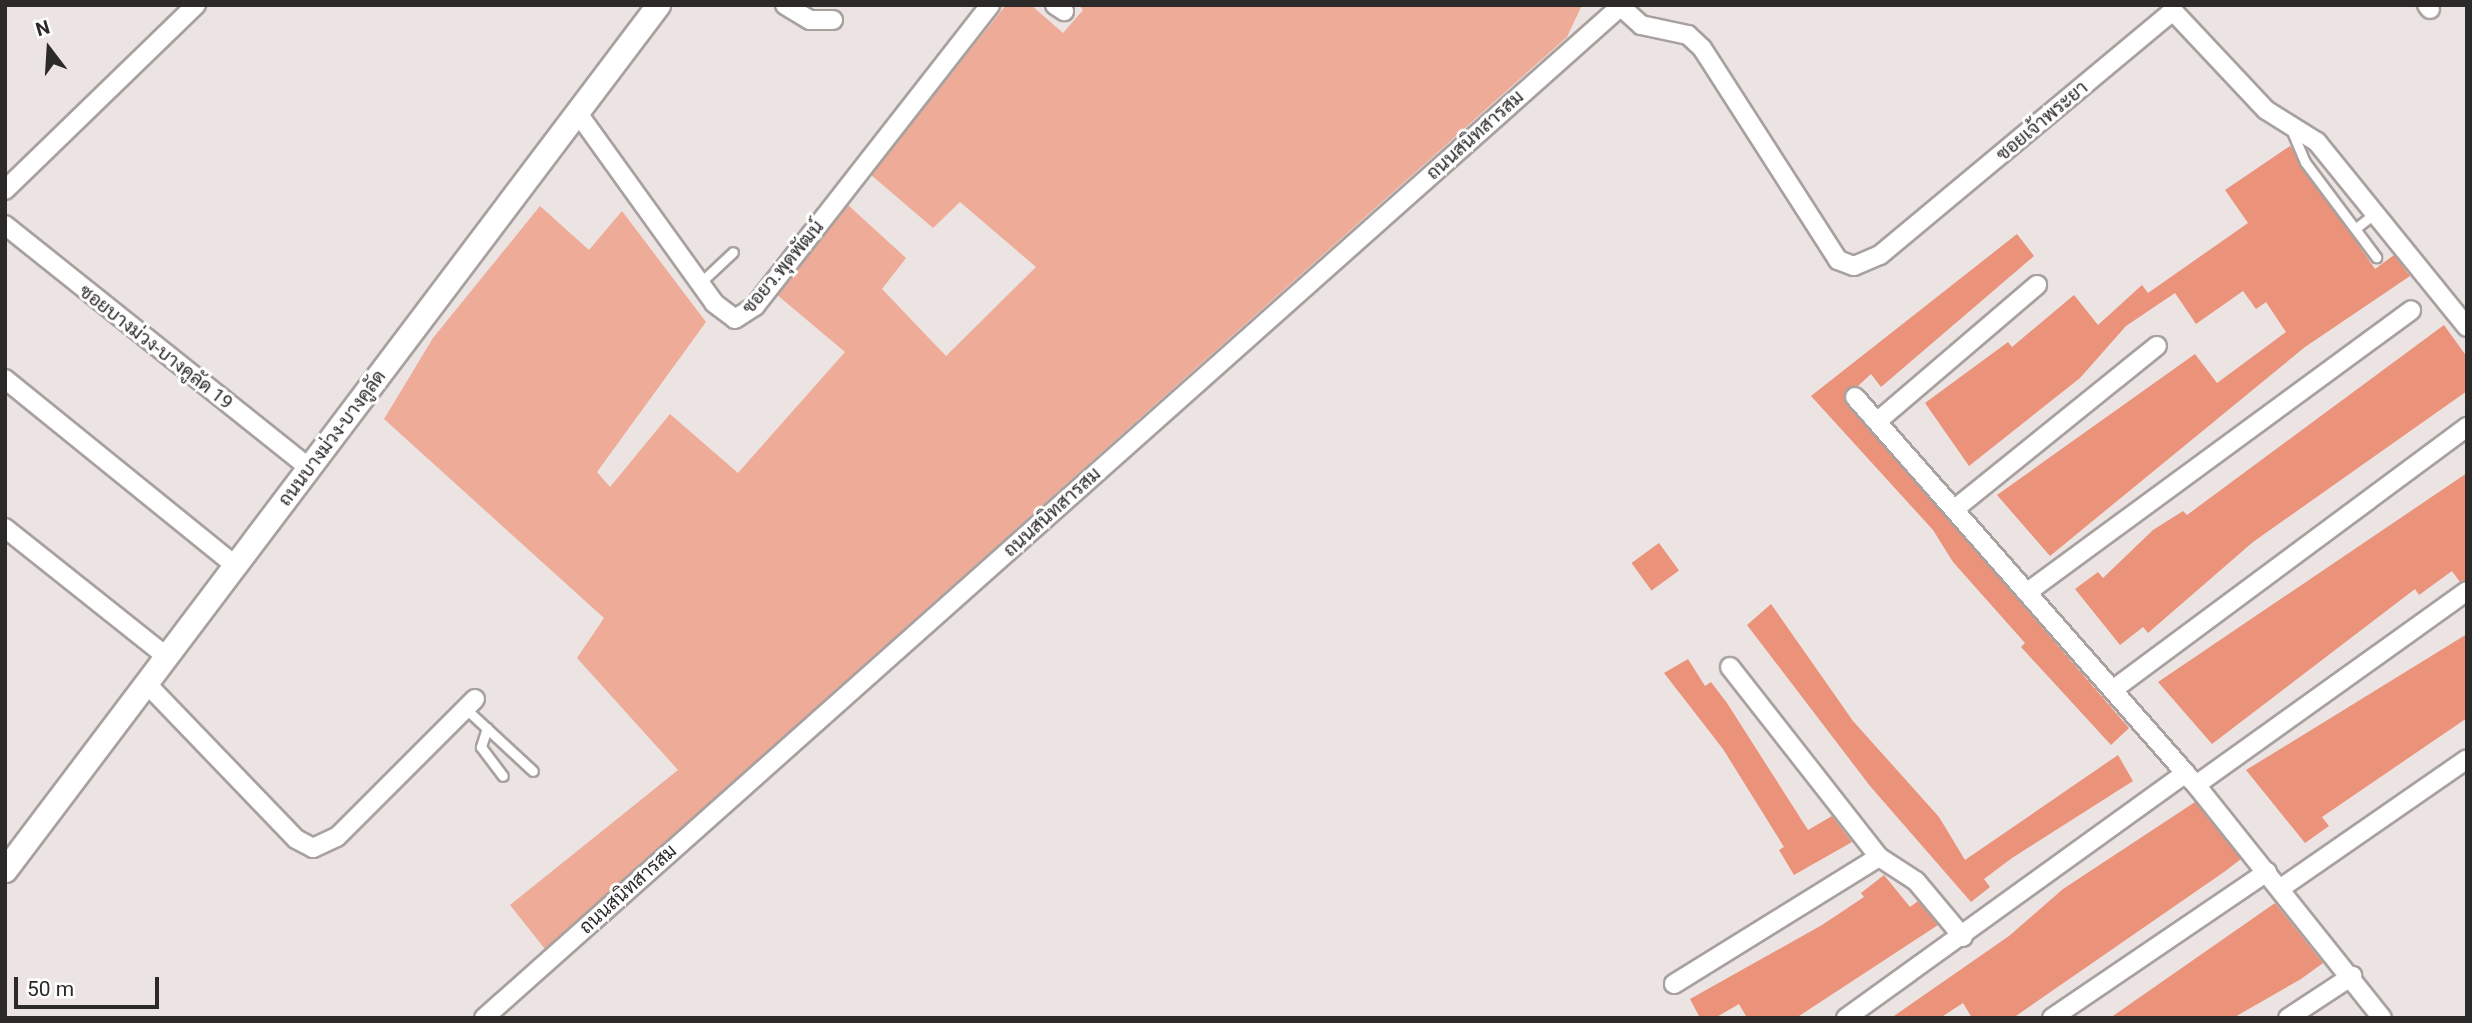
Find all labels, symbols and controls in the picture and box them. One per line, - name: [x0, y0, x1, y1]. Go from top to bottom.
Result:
- north arrow: [14, 14, 84, 84]
- text: N: [33, 15, 52, 41]
- street label: ซอยเจ้าพระยา: [1992, 76, 2092, 166]
- street label: ถนนสนิทสารสม: [1422, 85, 1528, 185]
- street label: ซอยว.พุดพัฒน์: [737, 216, 829, 318]
- street label: ซอยบางม่วง-บางคูลัด 19: [75, 280, 237, 414]
- street label: ถนนบางม่วง-บางคูลัด: [273, 365, 391, 511]
- street label: ถนนสนิทสารสม: [999, 462, 1105, 562]
- street label: ถนนสนิทสารสม: [575, 839, 681, 939]
- scale bar: [18, 964, 163, 1008]
- text: 50 m: [27, 977, 74, 1001]

